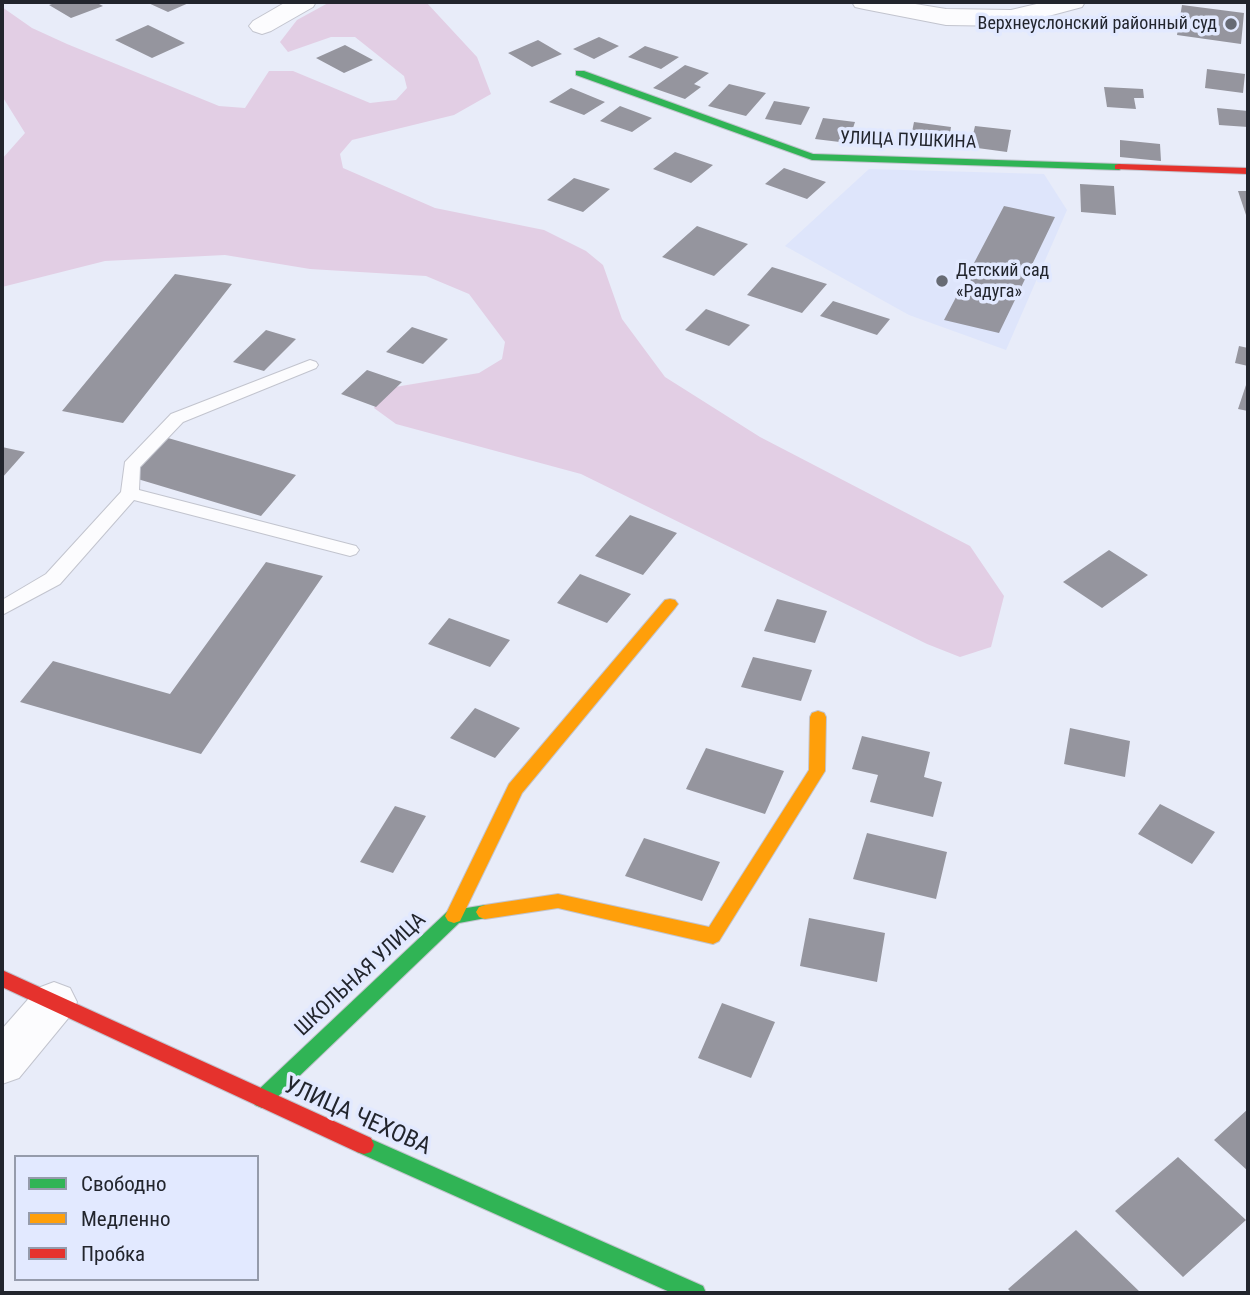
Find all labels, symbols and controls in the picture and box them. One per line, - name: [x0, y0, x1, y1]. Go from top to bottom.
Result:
- place label: Верхнеуслонский районный суд: [978, 13, 1217, 35]
- marker: Верхнеуслонский районный суд: [1223, 16, 1239, 32]
- street label: УЛИЦА ПУШКИНА: [839, 128, 977, 154]
- place label: Детский сад «Радуга»: [956, 260, 1049, 302]
- marker: Детский сад «Радуга»: [934, 273, 950, 289]
- street label: ШКОЛЬНАЯ УЛИЦА: [290, 908, 432, 1042]
- street label: УЛИЦА ЧЕХОВА: [279, 1072, 435, 1162]
- legend: [14, 1155, 259, 1281]
- text: Свободно: [81, 1172, 167, 1196]
- text: Медленно: [81, 1207, 170, 1231]
- text: Пробка: [81, 1242, 145, 1266]

